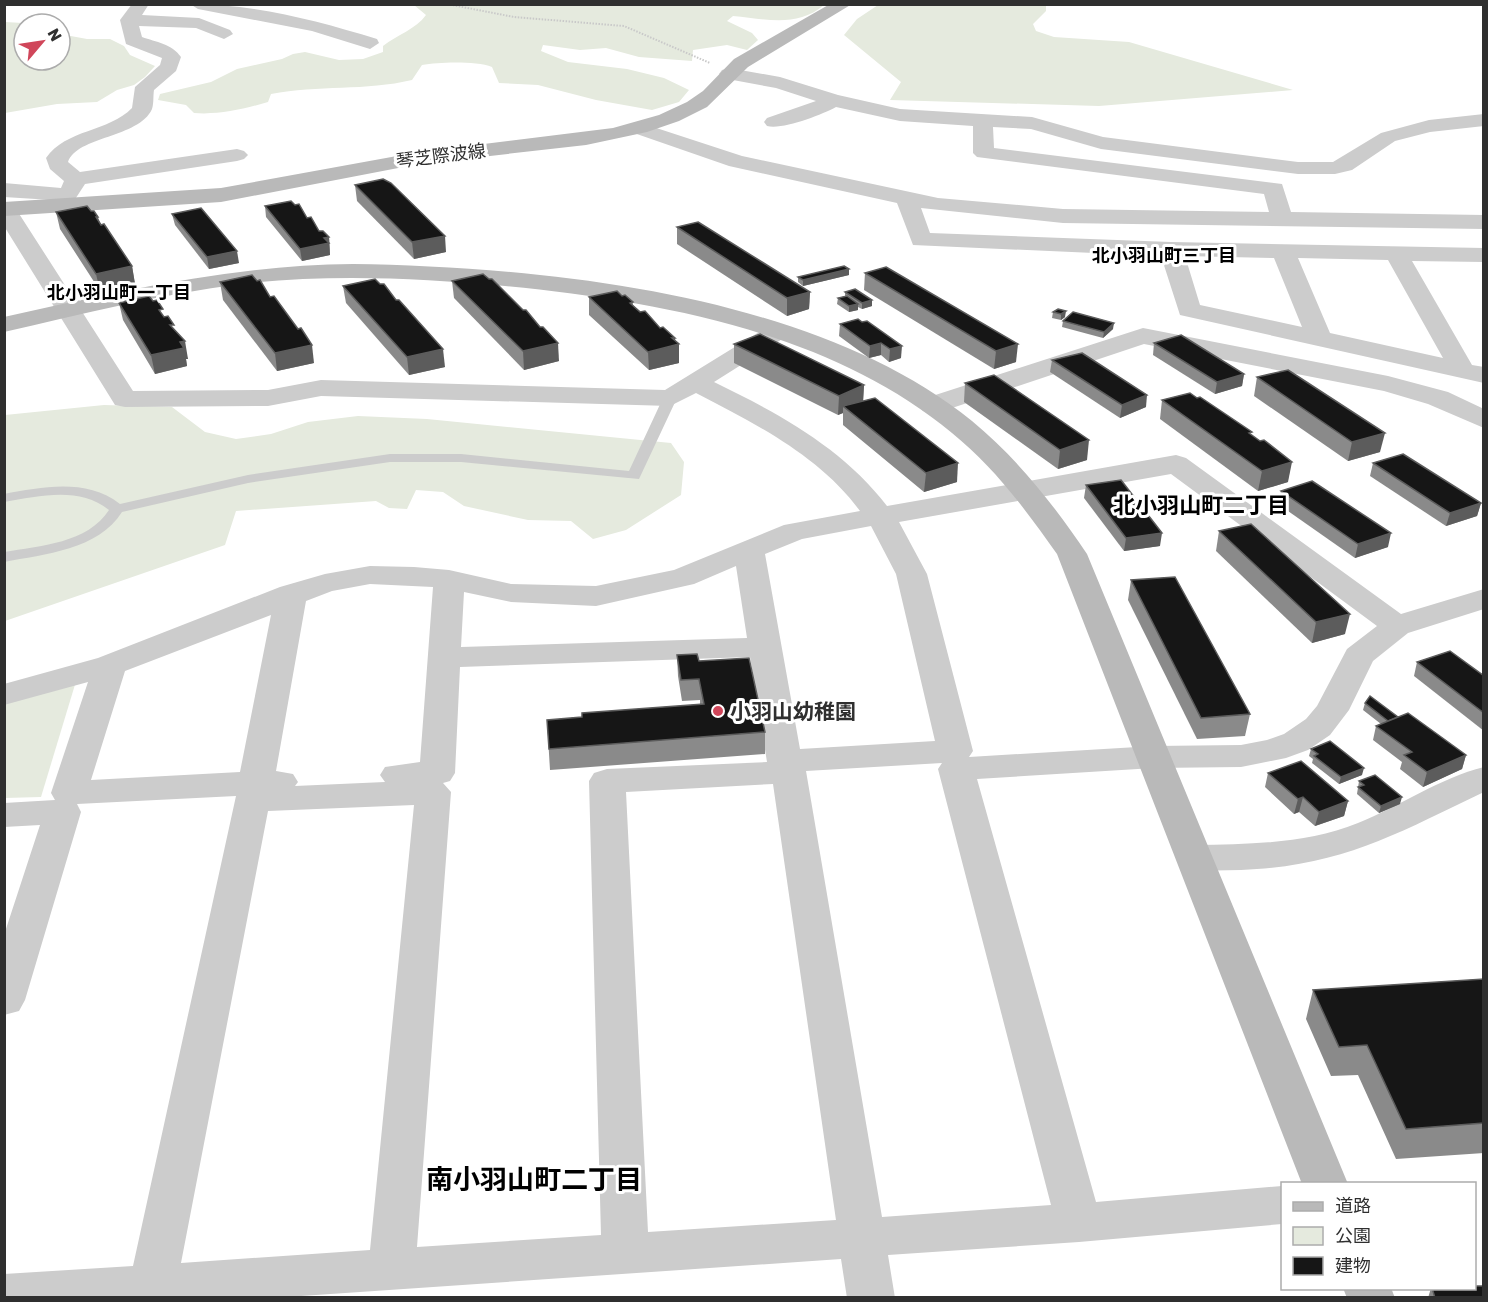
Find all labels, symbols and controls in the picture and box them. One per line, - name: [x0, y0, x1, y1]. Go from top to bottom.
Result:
- north arrow: [12, 12, 72, 72]
- text: N: [44, 25, 66, 45]
- street label: 琴芝際波線: [395, 140, 487, 172]
- district label: 北小羽山町三丁目: [1092, 245, 1236, 267]
- district label: 北小羽山町一丁目: [47, 282, 191, 304]
- district label: 北小羽山町二丁目: [1113, 492, 1289, 519]
- place label: 小羽山幼稚園: [730, 699, 856, 724]
- marker: 小羽山幼稚園: [711, 704, 725, 718]
- district label: 南小羽山町二丁目: [426, 1164, 642, 1196]
- legend: [1281, 1182, 1476, 1290]
- text: 道路: [1335, 1195, 1371, 1217]
- text: 公園: [1335, 1225, 1371, 1247]
- text: 建物: [1335, 1255, 1371, 1277]

